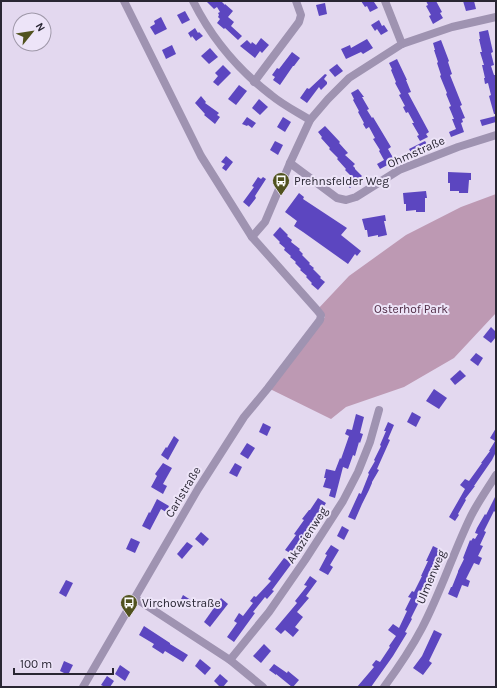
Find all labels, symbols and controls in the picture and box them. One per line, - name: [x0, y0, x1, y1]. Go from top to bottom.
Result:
- north arrow: [12, 12, 52, 52]
- text: N: [33, 21, 48, 34]
- street label: Ohmstraße: [385, 133, 447, 171]
- bus stop icon: Prehnsfelder Weg: [271, 171, 291, 196]
- place label: Prehnsfelder Weg: [294, 174, 389, 188]
- park label: Osterhof Park: [374, 302, 448, 316]
- street label: Carlstraße: [162, 464, 204, 520]
- street label: Akazienweg: [284, 504, 331, 566]
- street label: Ulmenweg: [413, 548, 449, 606]
- bus stop icon: Virchowstraße: [119, 593, 139, 618]
- place label: Virchowstraße: [142, 596, 221, 610]
- scale bar: [14, 650, 113, 676]
- text: 100 m: [20, 657, 52, 671]

